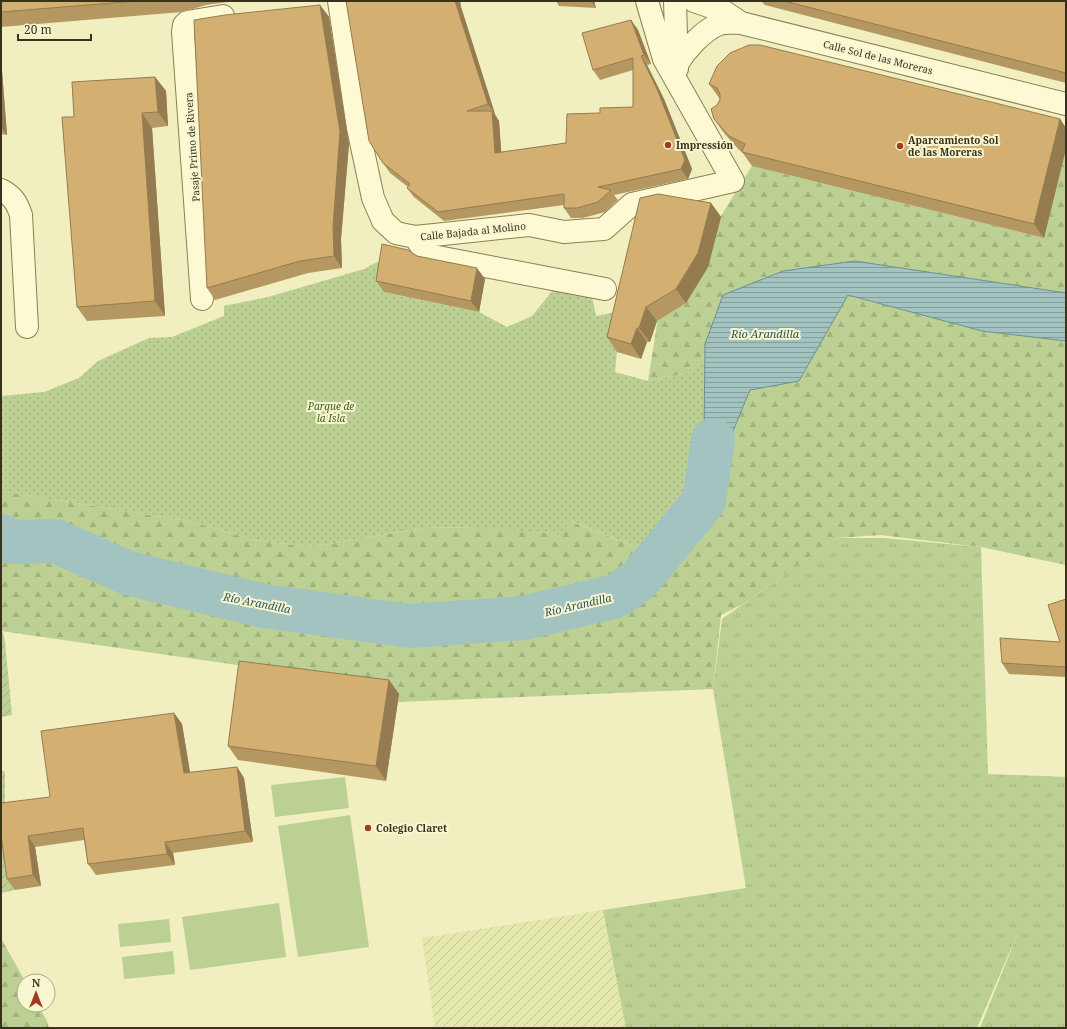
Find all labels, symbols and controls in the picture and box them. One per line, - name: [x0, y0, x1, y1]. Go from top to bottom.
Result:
- scale bar: [18, 16, 91, 42]
- text: 20 m: [24, 21, 52, 38]
- street label: Calle Sol de las Moreras: [822, 37, 935, 78]
- street label: Pasaje Primo de Rivera: [181, 91, 203, 202]
- place label: Aparcamiento Sol de las Moreras: [908, 133, 999, 159]
- place label: Impressión: [676, 138, 734, 152]
- marker: Impressión: [663, 140, 673, 150]
- marker: Aparcamiento Sol de las Moreras: [895, 141, 905, 151]
- street label: Calle Bajada al Molino: [420, 218, 527, 244]
- water label: Río Arandilla: [730, 326, 800, 341]
- park label: Parque de la Isla: [307, 399, 354, 425]
- water label: Río Arandilla: [221, 588, 293, 617]
- water label: Río Arandilla: [542, 589, 613, 620]
- place label: Colegio Claret: [376, 821, 447, 835]
- marker: Colegio Claret: [363, 823, 373, 833]
- north arrow: [16, 973, 56, 1013]
- text: N: [32, 975, 41, 990]

